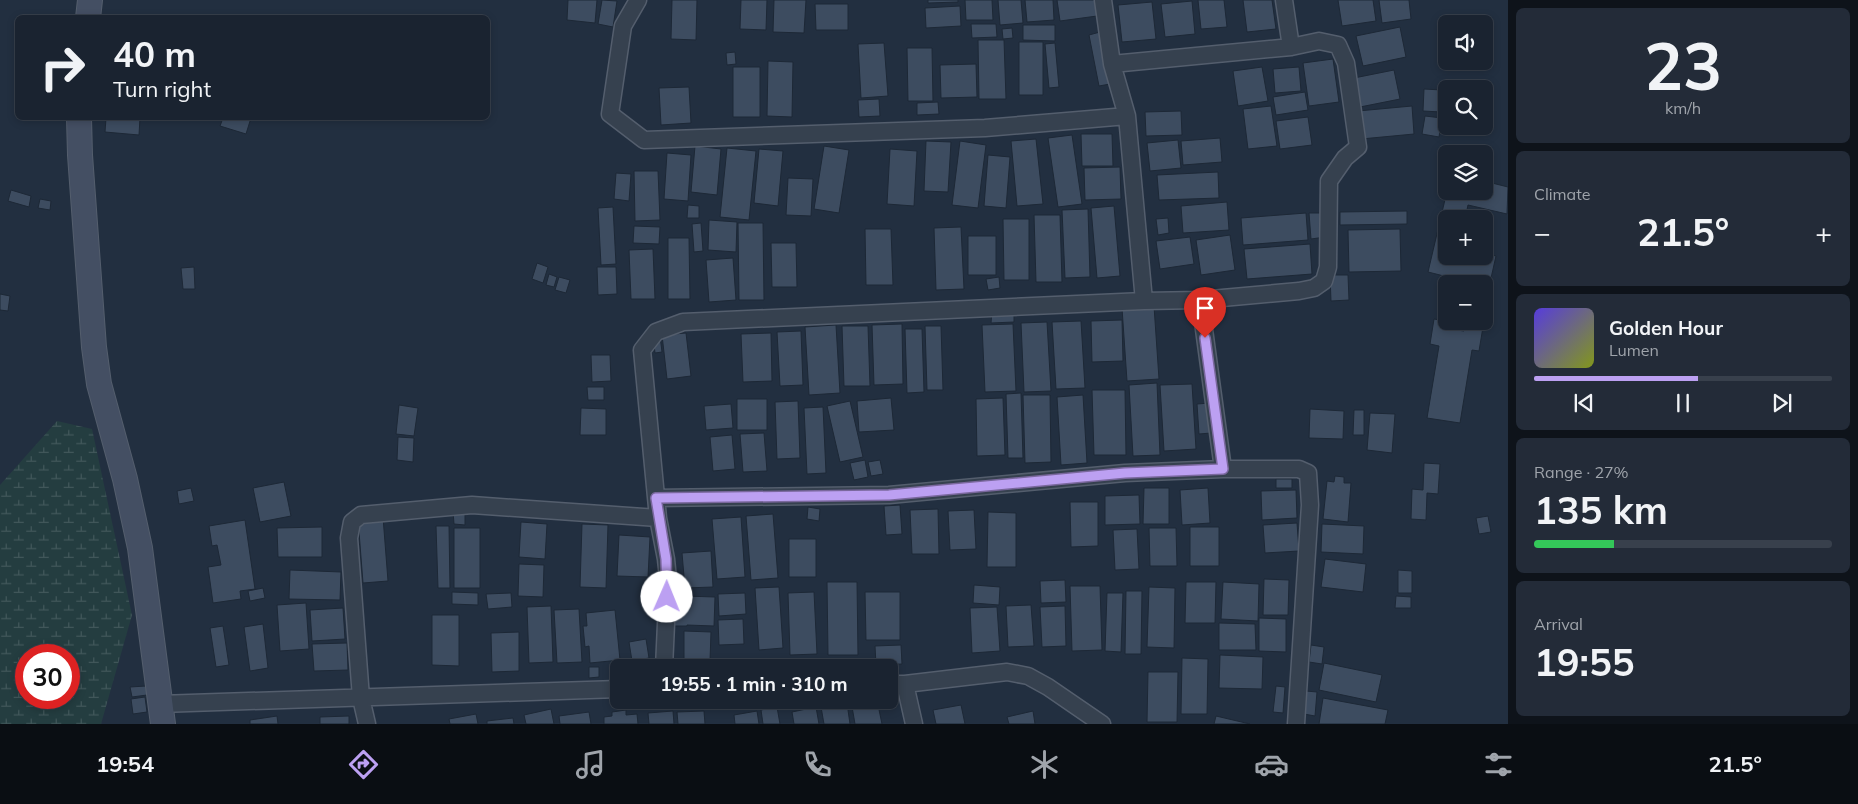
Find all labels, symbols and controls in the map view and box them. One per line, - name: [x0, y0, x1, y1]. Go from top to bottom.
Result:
- map controls: [1438, 15, 1493, 330]
- button: sound: [1438, 15, 1493, 70]
- text: 23: [1644, 25, 1722, 106]
- text: 40 m: [113, 32, 196, 76]
- icon: right: [30, 35, 95, 100]
- text: Turn right: [113, 75, 211, 103]
- button: search: [1438, 80, 1493, 135]
- text: km/h: [1665, 98, 1701, 118]
- button: layers: [1438, 145, 1493, 200]
- text: Climate: [1534, 184, 1590, 204]
- text: 21.5°: [1637, 208, 1729, 256]
- button: +: [1438, 210, 1493, 265]
- text: −: [1534, 215, 1551, 250]
- text: +: [1815, 215, 1832, 250]
- button: −: [1438, 275, 1493, 330]
- pin: [1184, 287, 1226, 338]
- icon: arrive: [1191, 294, 1219, 322]
- text: Golden Hour: [1609, 316, 1723, 340]
- text: Lumen: [1609, 340, 1659, 360]
- icon: previous: [1570, 389, 1598, 417]
- icon: pause: [1669, 389, 1697, 417]
- icon: next: [1768, 389, 1796, 417]
- text: Range · 27%: [1534, 462, 1629, 482]
- text: 135 km: [1534, 486, 1668, 534]
- position arrow: [640, 570, 692, 622]
- text: Arrival: [1534, 614, 1583, 634]
- text: 19:55: [1534, 638, 1635, 686]
- speed limit sign: 30: [15, 644, 80, 709]
- text: 19:55 · 1 min · 310 m: [660, 672, 848, 696]
- icon: directions: [346, 747, 381, 782]
- icon: music: [573, 747, 608, 782]
- icon: phone: [800, 747, 835, 782]
- icon: climate: [1027, 747, 1062, 782]
- icon: car: [1254, 747, 1289, 782]
- icon: filters: [1481, 747, 1516, 782]
- text: 19:54: [96, 750, 154, 778]
- text: 21.5°: [1709, 750, 1762, 778]

